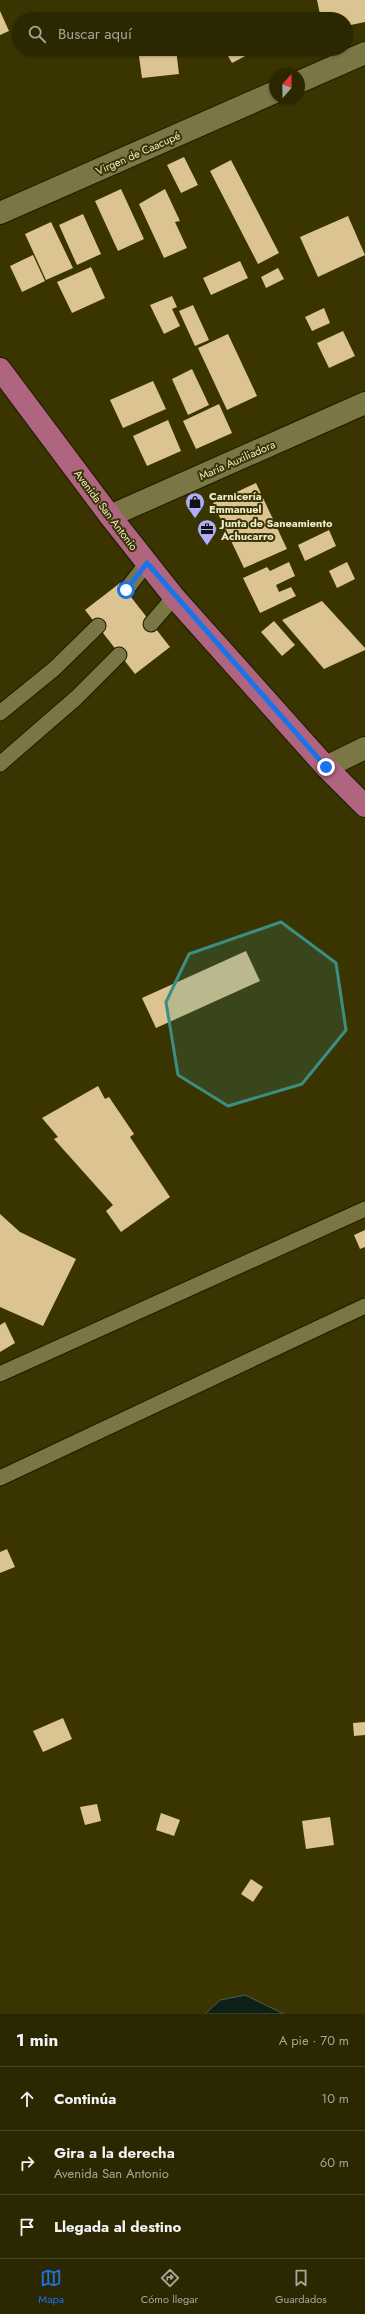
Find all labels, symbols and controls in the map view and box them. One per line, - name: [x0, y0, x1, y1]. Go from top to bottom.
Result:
- search box: [12, 12, 353, 56]
- icon: search: [26, 23, 48, 45]
- text: Buscar aquí: [58, 23, 132, 45]
- north arrow: [269, 68, 305, 104]
- street label: Virgen de Caacupé: [93, 127, 183, 179]
- street label: María Auxiliadora: [196, 436, 278, 484]
- street label: Avenida San Antonio: [70, 466, 142, 554]
- place label: Carnicería Emmanuel: [209, 488, 262, 517]
- shop icon: Carnicería Emmanuel: [184, 491, 206, 519]
- place label: Junta de Saneamiento Achucarro: [219, 515, 333, 544]
- office icon: Junta de Saneamiento Achucarro: [196, 518, 218, 546]
- route start: [117, 581, 135, 599]
- route end: [317, 758, 335, 776]
- text: 1 min: [16, 2028, 58, 2052]
- text: A pie · 70 m: [279, 2031, 349, 2050]
- icon: ahead: [16, 2088, 38, 2110]
- text: Continúa: [54, 2088, 116, 2110]
- text: 10 m: [321, 2089, 349, 2108]
- text: Gira a la derecha: [54, 2142, 175, 2164]
- icon: right: [16, 2152, 38, 2174]
- text: 60 m: [320, 2153, 349, 2172]
- text: Avenida San Antonio: [54, 2164, 169, 2183]
- icon: arrive: [16, 2216, 38, 2238]
- text: Llegada al destino: [54, 2216, 181, 2238]
- tab: Mapa: [38, 2267, 64, 2307]
- tab: Cómo llegar: [141, 2267, 198, 2307]
- tab: Guardados: [275, 2267, 327, 2307]

